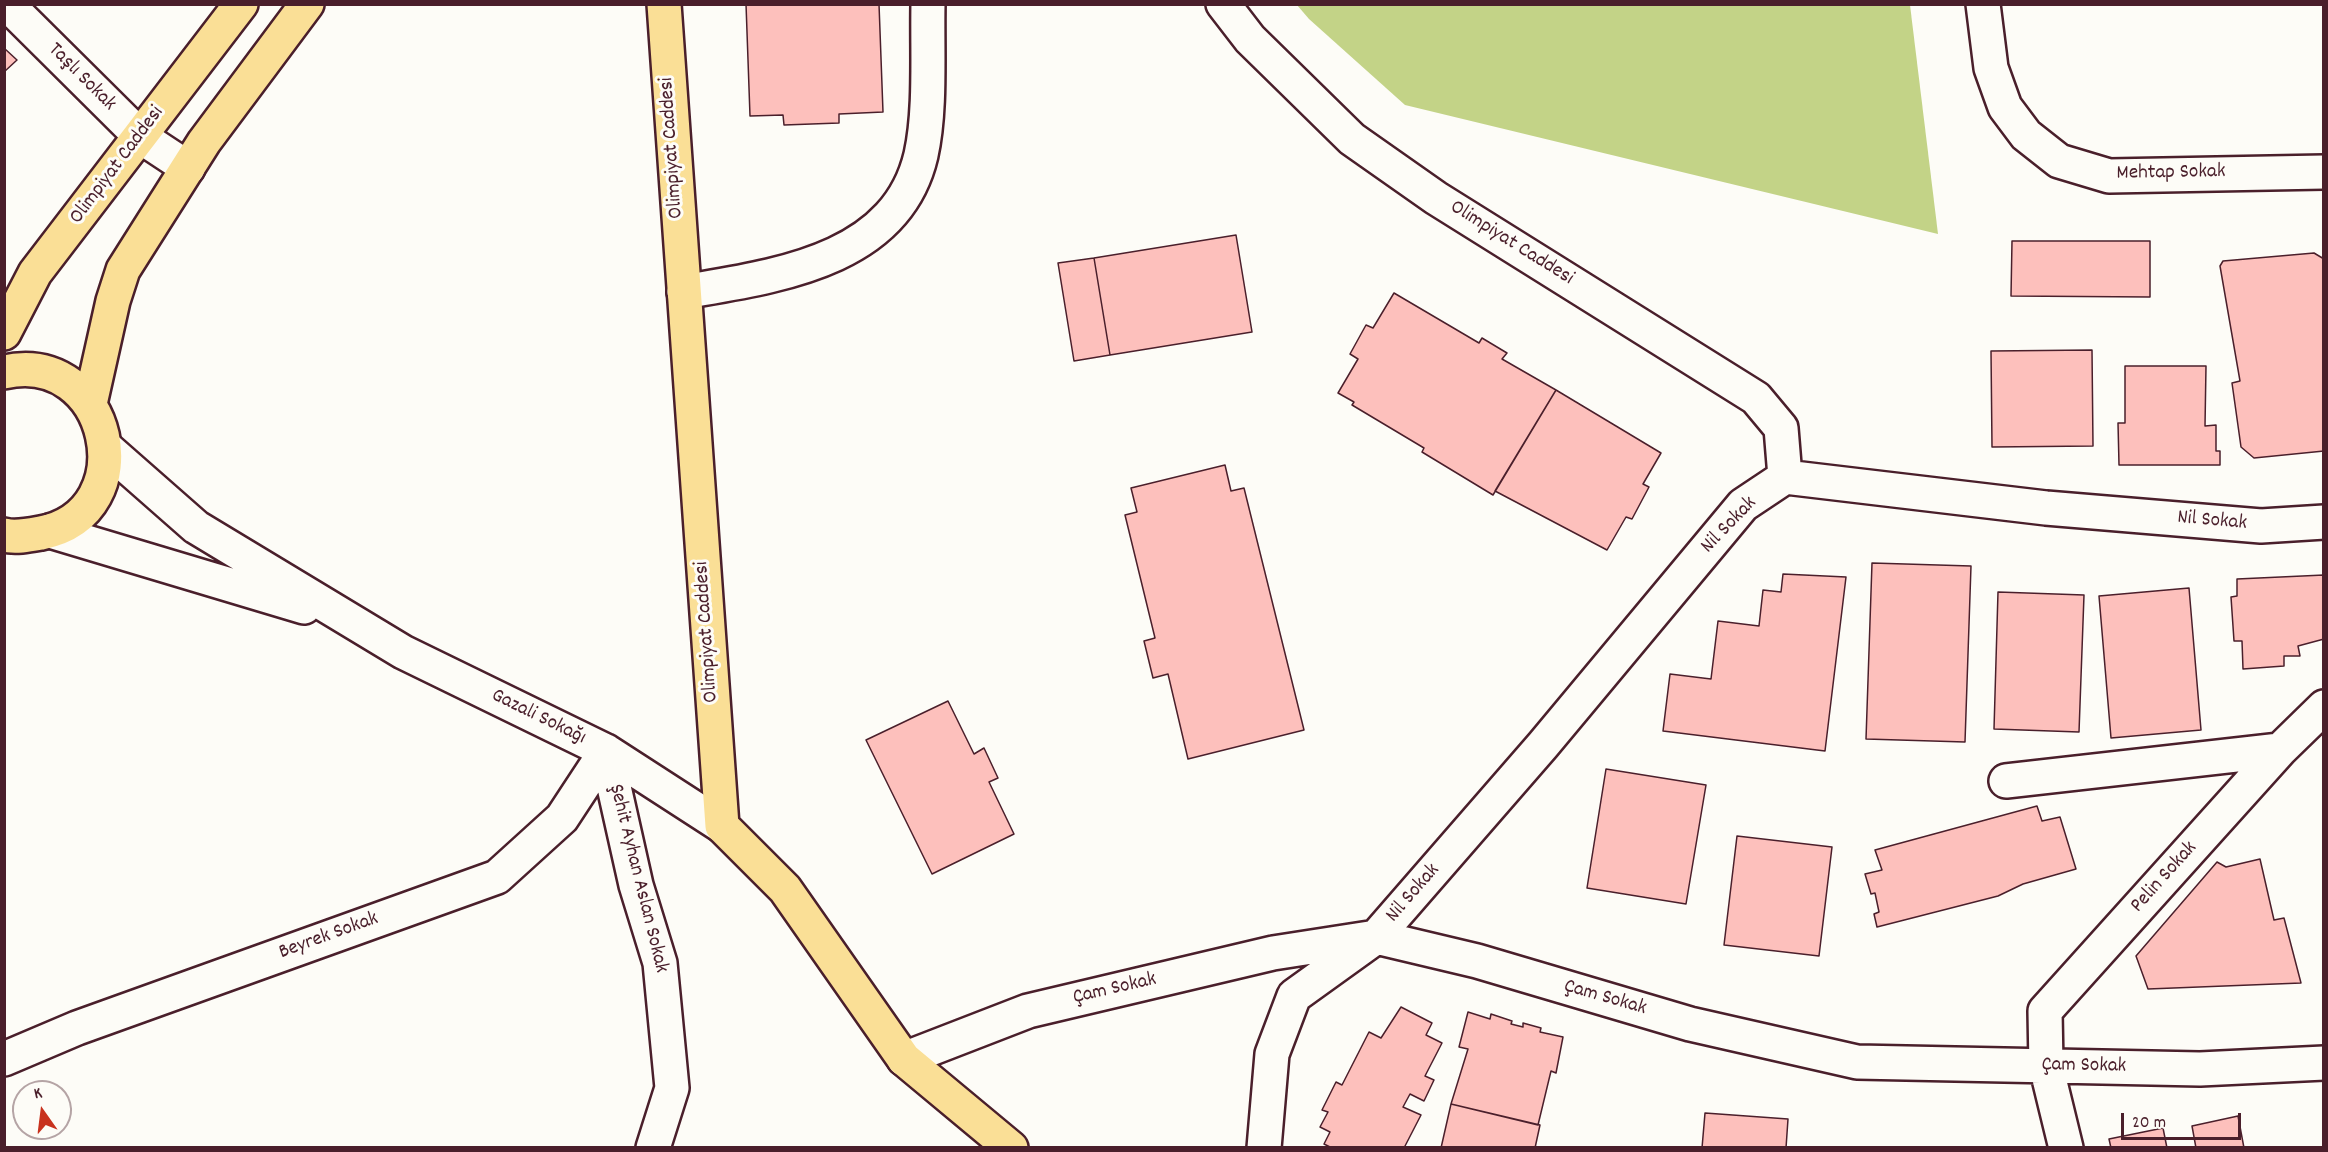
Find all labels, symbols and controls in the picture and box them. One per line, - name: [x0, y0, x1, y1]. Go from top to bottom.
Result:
- street label: Taşlı Sokak: [41, 38, 121, 118]
- street label: Olimpiyat Caddesi: [655, 76, 691, 220]
- street label: Olimpiyat Caddesi: [65, 102, 171, 230]
- street label: Mehtap Sokak: [2116, 160, 2226, 188]
- street label: Olimpiyat Caddesi: [1444, 196, 1578, 292]
- street label: Nil Sokak: [1697, 492, 1763, 560]
- street label: Nil Sokak: [2176, 506, 2248, 538]
- street label: Olimpiyat Caddesi: [690, 560, 726, 704]
- street label: Gazali Sokağı: [487, 684, 589, 752]
- street label: Şehit Ayhan Aslan Sokak: [601, 782, 673, 976]
- street label: Pelin Sokak: [2126, 837, 2204, 919]
- street label: Nil Sokak: [1382, 859, 1446, 929]
- street label: Beyrek Sokak: [276, 907, 382, 967]
- street label: Çam Sokak: [1071, 968, 1159, 1012]
- street label: Çam Sokak: [1561, 975, 1649, 1023]
- street label: Çam Sokak: [2042, 1054, 2126, 1080]
- north arrow: [12, 1080, 72, 1140]
- text: K: [32, 1082, 44, 1106]
- scale bar: [2124, 1101, 2244, 1139]
- text: 20 m: [2132, 1111, 2166, 1136]

